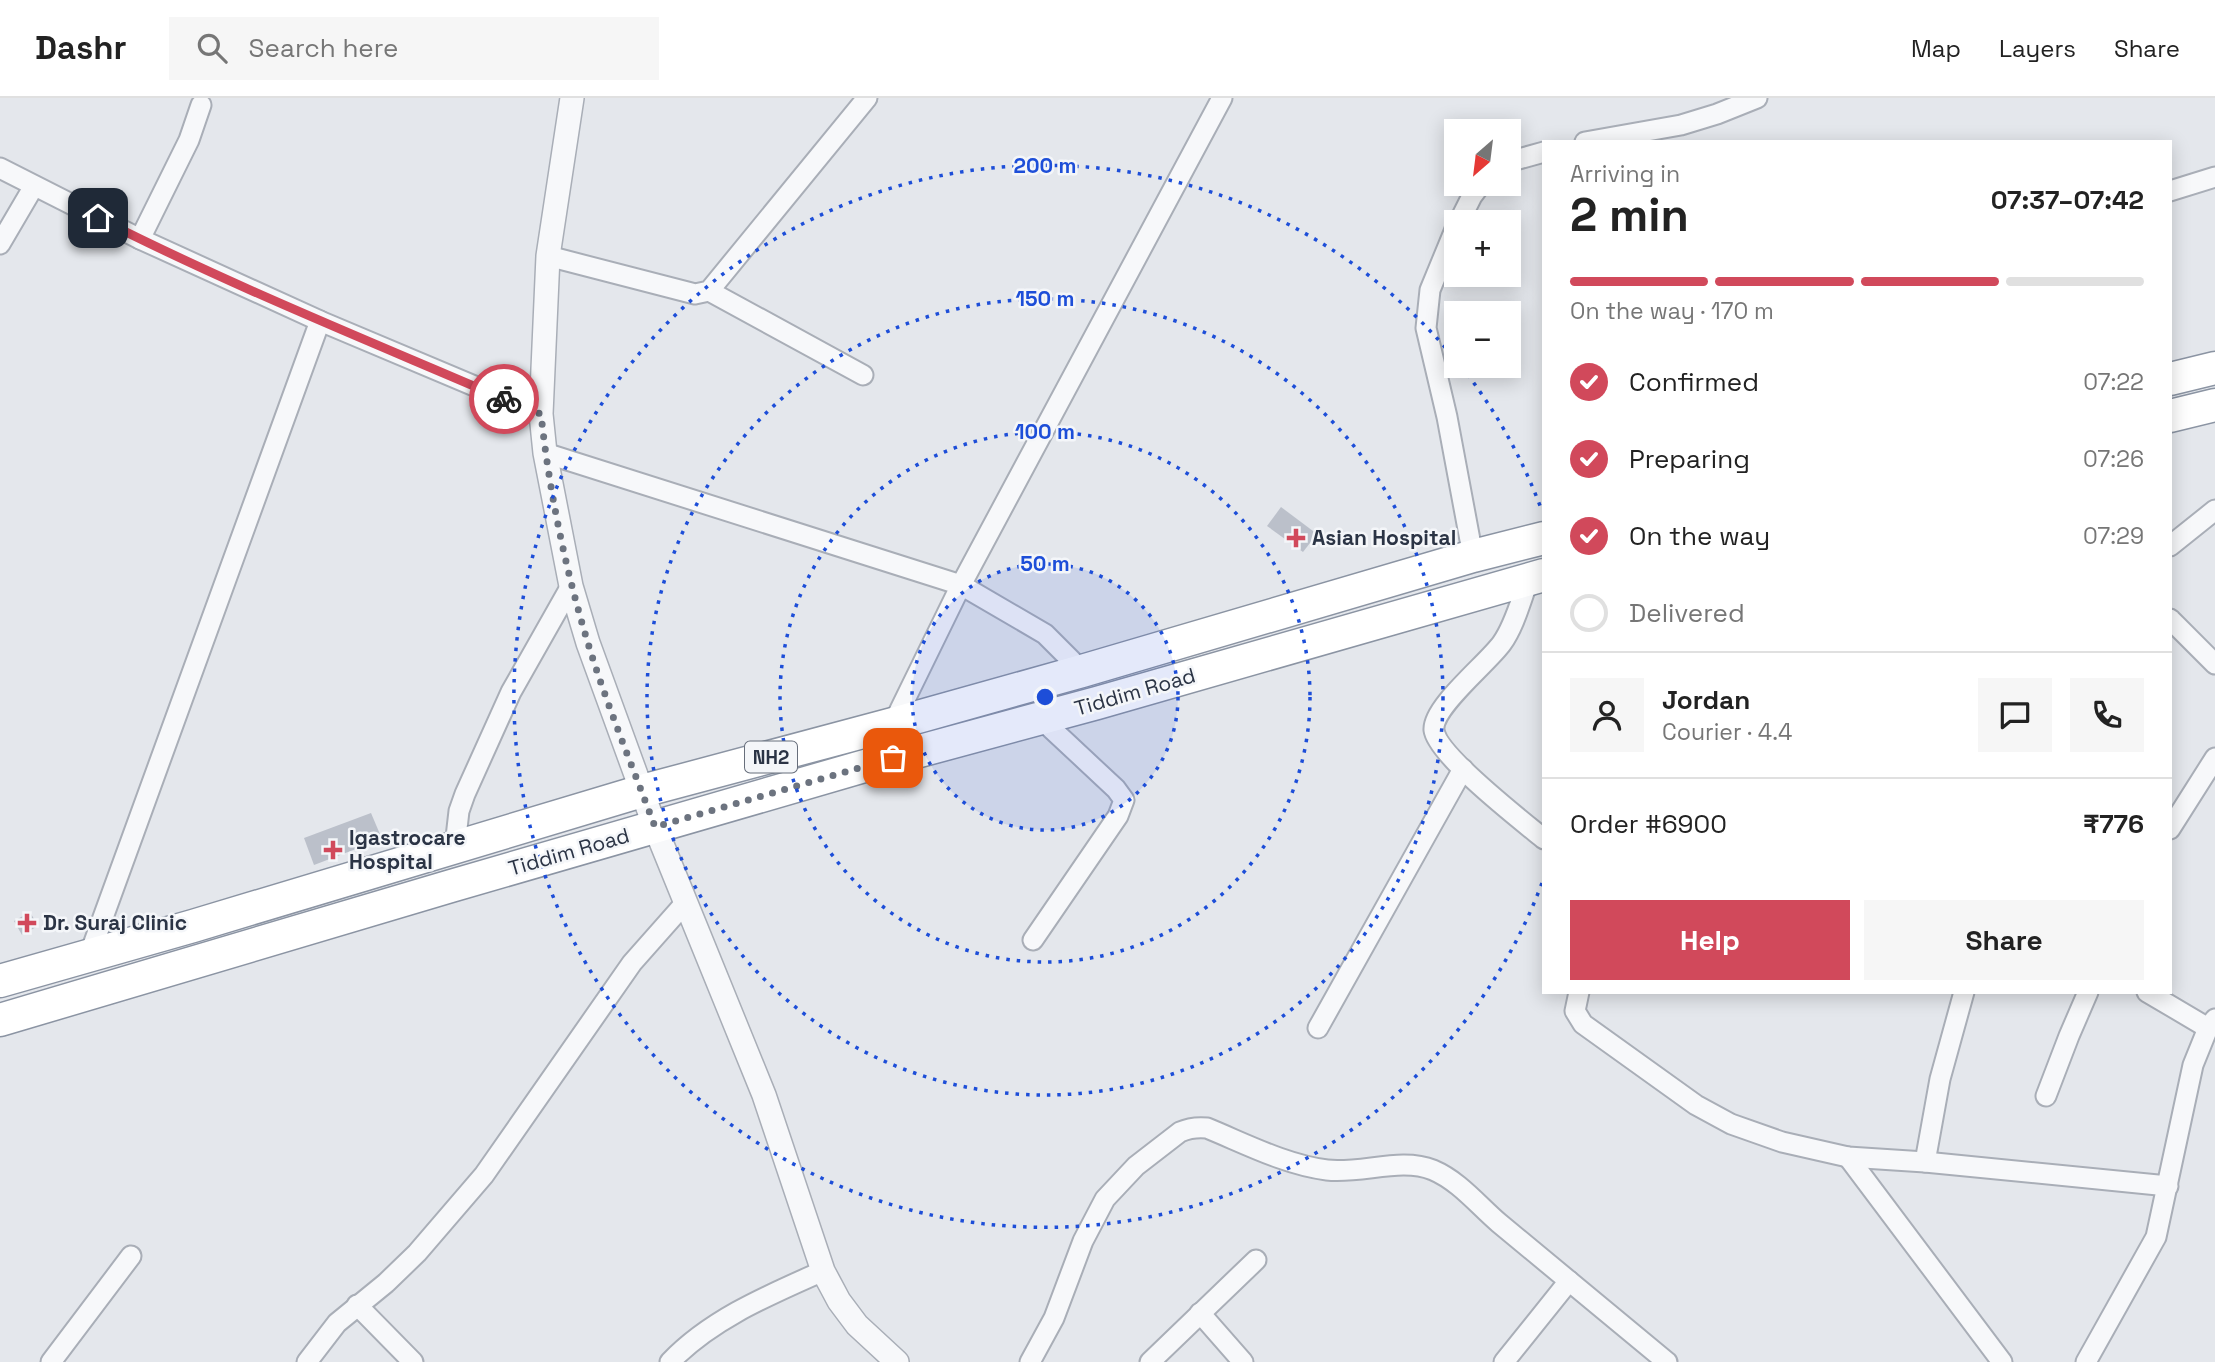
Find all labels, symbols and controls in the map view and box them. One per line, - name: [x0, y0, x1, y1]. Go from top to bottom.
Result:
- search box: [169, 17, 659, 80]
- text: Dashr: [35, 27, 127, 69]
- icon: search: [193, 29, 231, 67]
- text: Search here: [249, 31, 398, 65]
- text: Map: [1911, 33, 1961, 64]
- text: Layers: [1999, 33, 2076, 64]
- text: Share: [2114, 33, 2180, 64]
- north arrow: [1444, 119, 1521, 196]
- map controls: [1444, 119, 1521, 378]
- text: 200 m: [1014, 152, 1076, 179]
- text: Arriving in: [1570, 159, 1680, 189]
- text: 07:37–07:42: [1991, 183, 2144, 217]
- text: 2 min: [1570, 186, 1689, 244]
- pin: [68, 188, 128, 248]
- icon: home: [79, 199, 117, 237]
- button: +: [1444, 210, 1521, 287]
- text: 150 m: [1016, 285, 1074, 312]
- text: On the way · 170 m: [1570, 296, 1774, 326]
- button: −: [1444, 301, 1521, 378]
- icon: check: [1570, 363, 1608, 401]
- courier: [469, 364, 539, 434]
- text: Confirmed: [1629, 365, 1759, 399]
- text: 07:22: [2083, 367, 2144, 397]
- icon: bike: [485, 380, 523, 418]
- text: 100 m: [1015, 418, 1075, 445]
- icon: check: [1570, 440, 1608, 478]
- text: Preparing: [1629, 442, 1750, 476]
- text: 07:26: [2083, 444, 2144, 474]
- icon: check: [1570, 517, 1608, 555]
- text: On the way: [1629, 519, 1770, 553]
- text: 07:29: [2083, 521, 2144, 551]
- place label: Asian Hospital: [1312, 524, 1456, 551]
- marker: Asian Hospital: [1286, 528, 1306, 548]
- text: 50 m: [1020, 550, 1070, 577]
- text: Delivered: [1629, 596, 1745, 630]
- street label: Tiddim Road: [1071, 661, 1198, 722]
- button: person: [1570, 678, 1644, 752]
- button: chat: [1978, 678, 2052, 752]
- button: phone: [2070, 678, 2144, 752]
- text: Jordan: [1662, 683, 1750, 717]
- centre of rings: [1033, 685, 1057, 709]
- text: Courier · 4.4: [1662, 717, 1792, 747]
- pin: [863, 728, 923, 788]
- icon: bag: [874, 739, 912, 777]
- road number: NH2: [745, 742, 797, 772]
- text: Order #6900: [1570, 807, 1727, 841]
- text: ₹776: [2083, 807, 2144, 841]
- street label: Tiddim Road: [505, 821, 632, 882]
- place label: Igastrocare Hospital: [349, 824, 466, 875]
- marker: Igastrocare Hospital: [323, 840, 343, 860]
- button: Help: [1570, 900, 1850, 980]
- button: Share: [1864, 900, 2144, 980]
- place label: Dr. Suraj Clinic: [43, 909, 187, 936]
- marker: Dr. Suraj Clinic: [17, 913, 37, 933]

